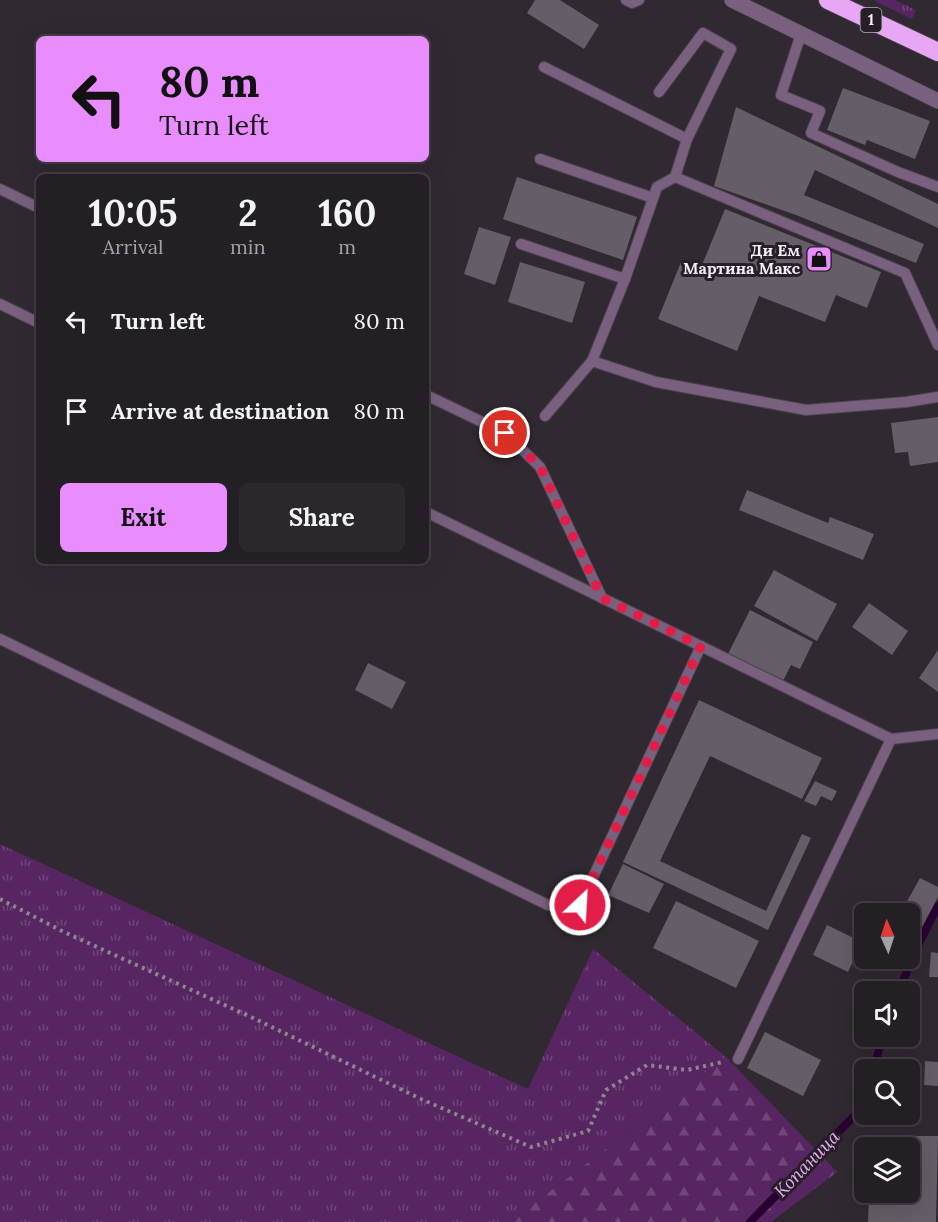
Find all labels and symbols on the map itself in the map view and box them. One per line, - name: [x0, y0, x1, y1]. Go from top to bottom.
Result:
- road number: 1: [860, 8, 882, 32]
- place label: Ди Ем Мартина Макс: [683, 240, 801, 278]
- shop icon: Ди Ем Мартина Макс: [804, 244, 834, 274]
- pin: [479, 407, 530, 458]
- position arrow: [548, 873, 612, 937]
- north arrow: [854, 903, 920, 969]
- water label: Копаница: [769, 1125, 844, 1202]

